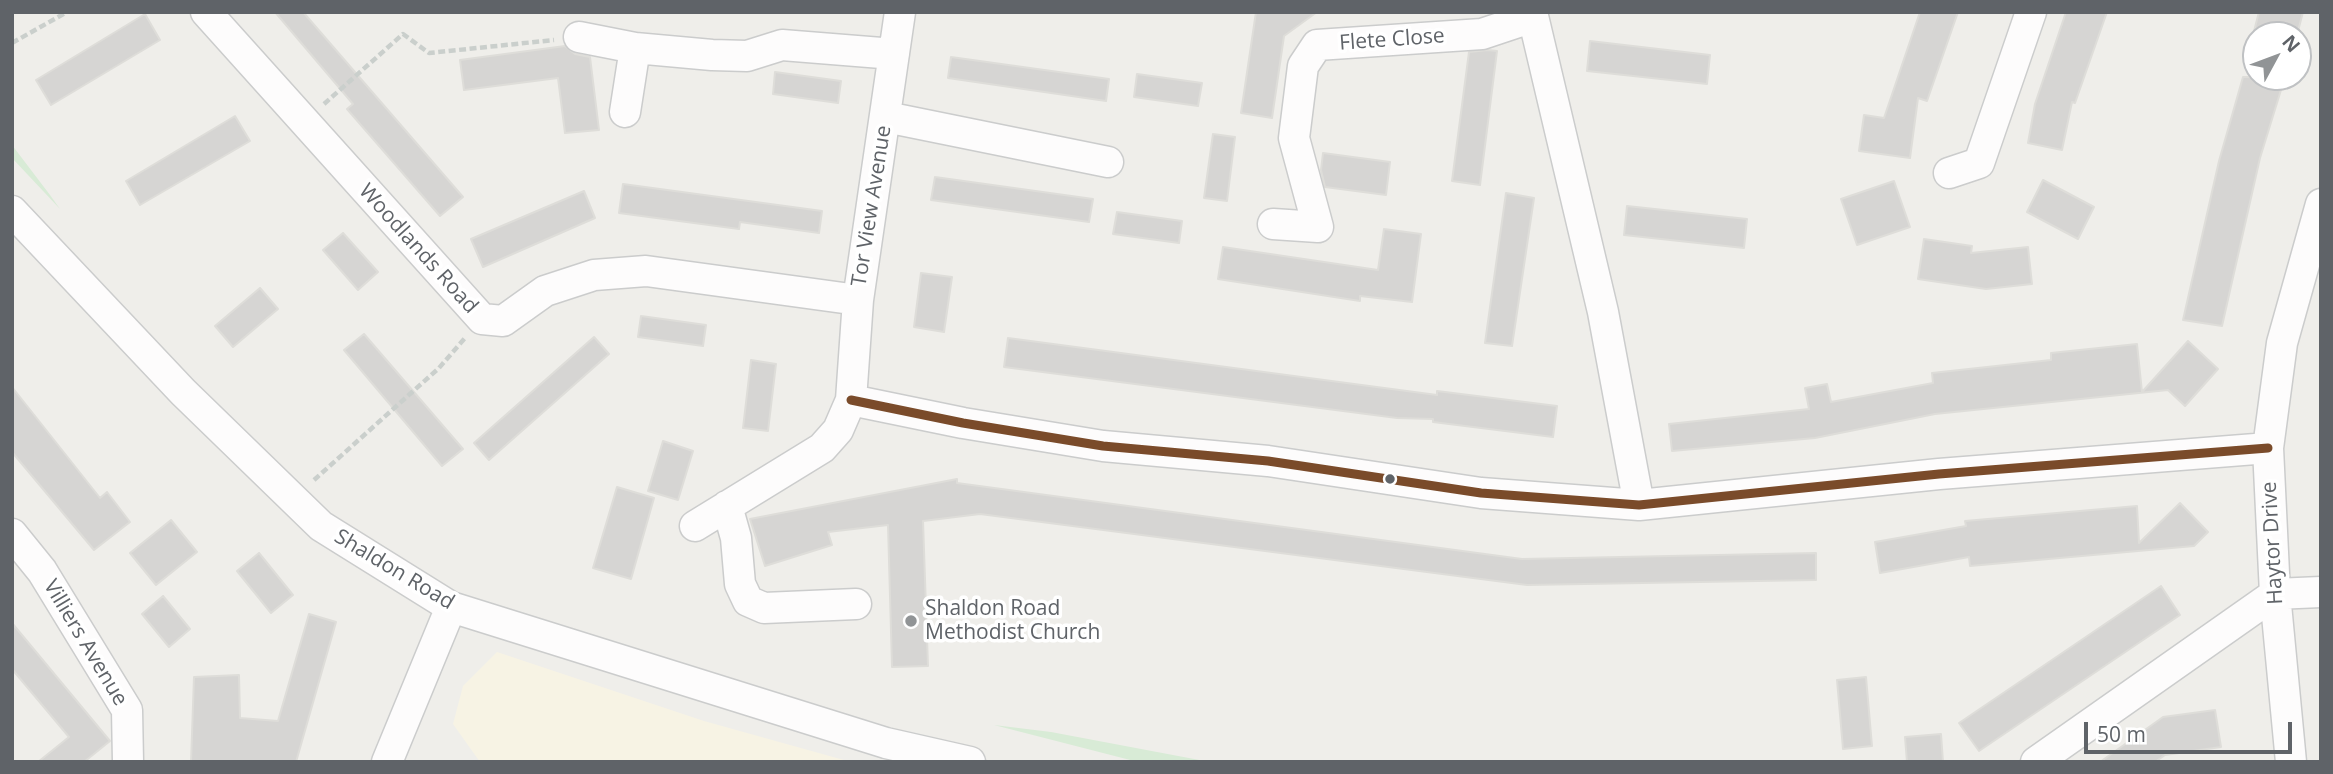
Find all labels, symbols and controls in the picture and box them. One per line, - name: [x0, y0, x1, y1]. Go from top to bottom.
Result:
- north arrow: [2242, 21, 2312, 91]
- street label: Flete Close: [1338, 24, 1446, 56]
- text: N: [2276, 29, 2306, 58]
- street label: Tor View Avenue: [847, 124, 897, 288]
- street label: Woodlands Road: [353, 179, 483, 319]
- unlabelled marker: [1383, 472, 1397, 486]
- street label: Haytor Drive: [2257, 481, 2289, 605]
- street label: Shaldon Road: [330, 524, 458, 616]
- street label: Villiers Avenue: [37, 575, 133, 711]
- place label: Shaldon Road Methodist Church: [925, 596, 1100, 646]
- marker: Shaldon Road Methodist Church: [903, 613, 919, 629]
- scale bar: [2088, 708, 2296, 752]
- text: 50 m: [2097, 720, 2146, 748]

